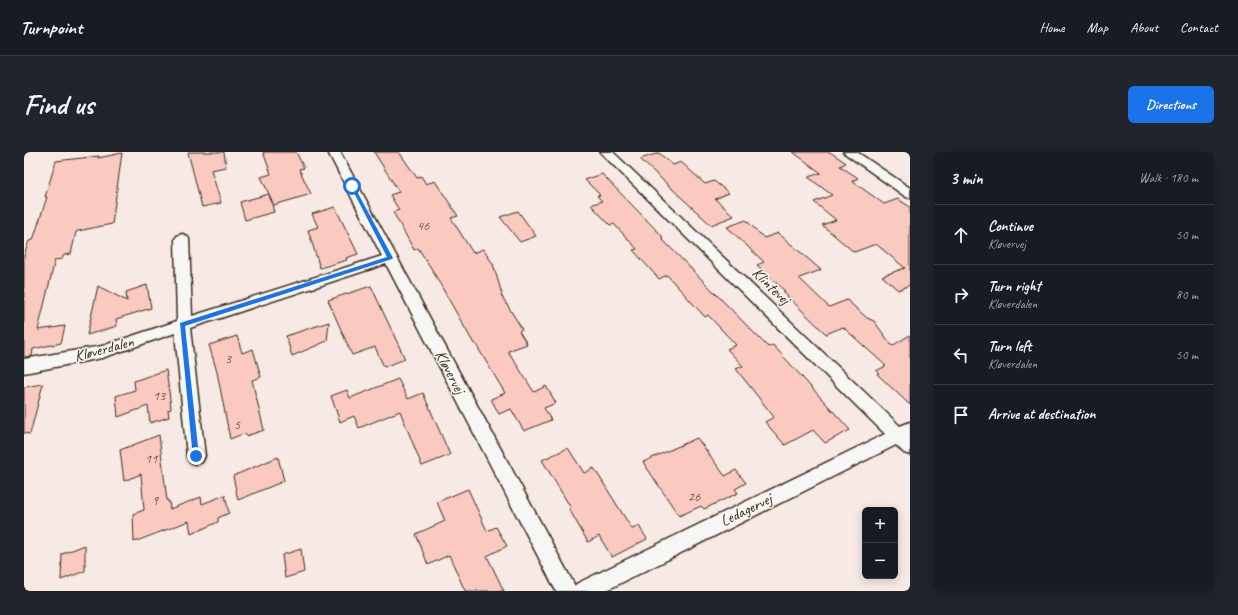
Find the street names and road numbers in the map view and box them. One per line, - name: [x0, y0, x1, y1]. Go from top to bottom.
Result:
- street label: Klintevej: [748, 263, 796, 311]
- street label: Kløverdalen: [72, 331, 137, 366]
- street label: Kløvervej: [430, 347, 471, 399]
- street label: Ledagervej: [717, 488, 778, 531]

